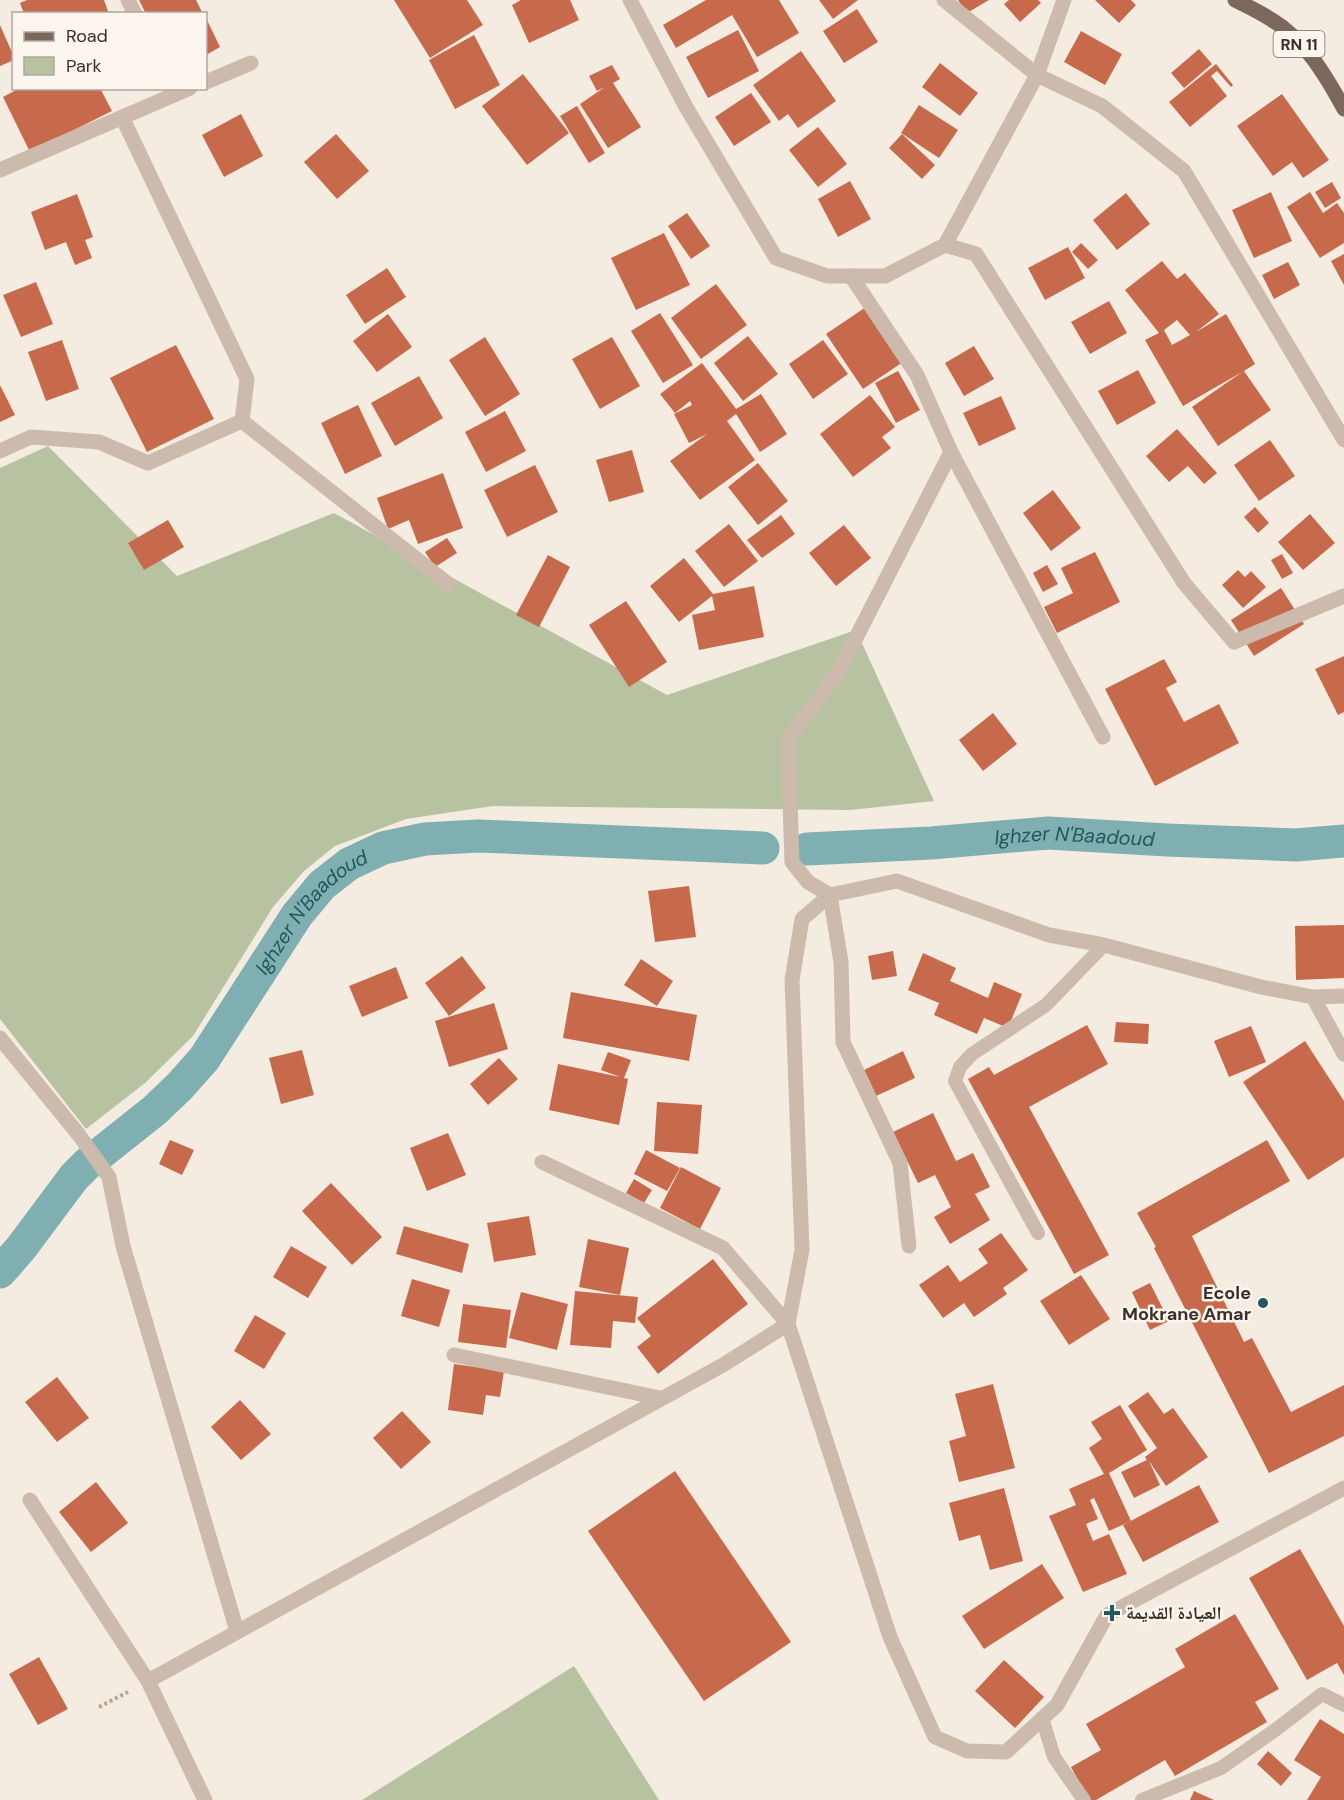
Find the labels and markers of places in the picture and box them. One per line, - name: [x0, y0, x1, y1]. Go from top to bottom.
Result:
- place label: Ecole Mokrane Amar: [1122, 1281, 1251, 1326]
- marker: Ecole Mokrane Amar: [1256, 1296, 1270, 1310]
- place label: العيادة القديمة: [1126, 1601, 1222, 1625]
- marker: العيادة القديمة: [1103, 1604, 1121, 1622]

